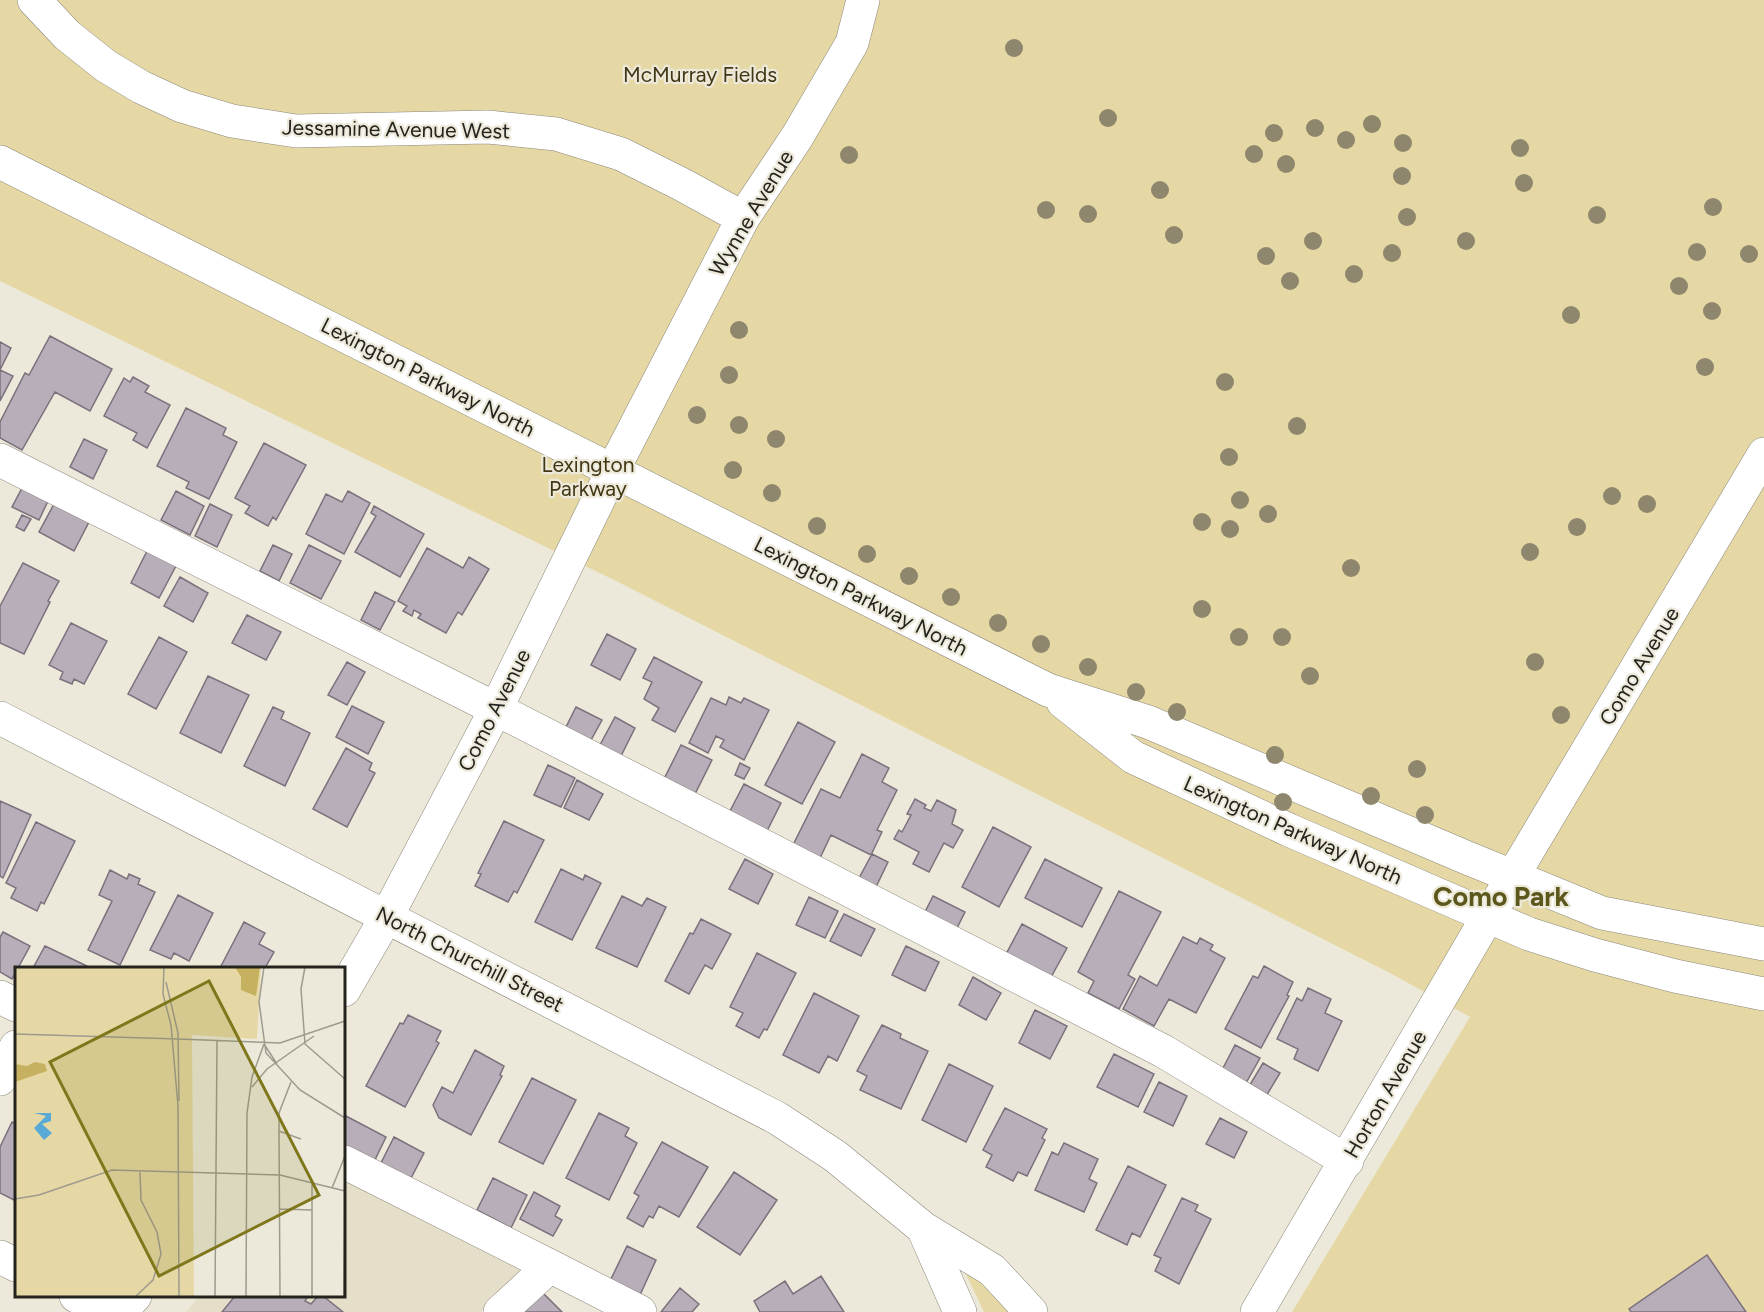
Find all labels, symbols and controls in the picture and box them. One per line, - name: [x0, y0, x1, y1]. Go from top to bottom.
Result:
- park label: McMurray Fields: [623, 62, 777, 87]
- street label: Jessamine Avenue West: [282, 115, 510, 143]
- street label: Wynne Avenue: [704, 146, 798, 280]
- street label: Lexington Parkway North: [317, 312, 539, 442]
- park label: Lexington Parkway: [542, 452, 634, 501]
- street label: Lexington Parkway North: [750, 531, 972, 661]
- street label: Como Avenue: [1594, 602, 1684, 730]
- street label: Como Avenue: [453, 645, 535, 775]
- street label: Lexington Parkway North: [1180, 771, 1406, 889]
- district label: Como Park: [1433, 880, 1570, 913]
- street label: North Churchill Street: [372, 901, 568, 1017]
- inset map: [15, 967, 345, 1297]
- street label: Horton Avenue: [1338, 1026, 1432, 1162]

